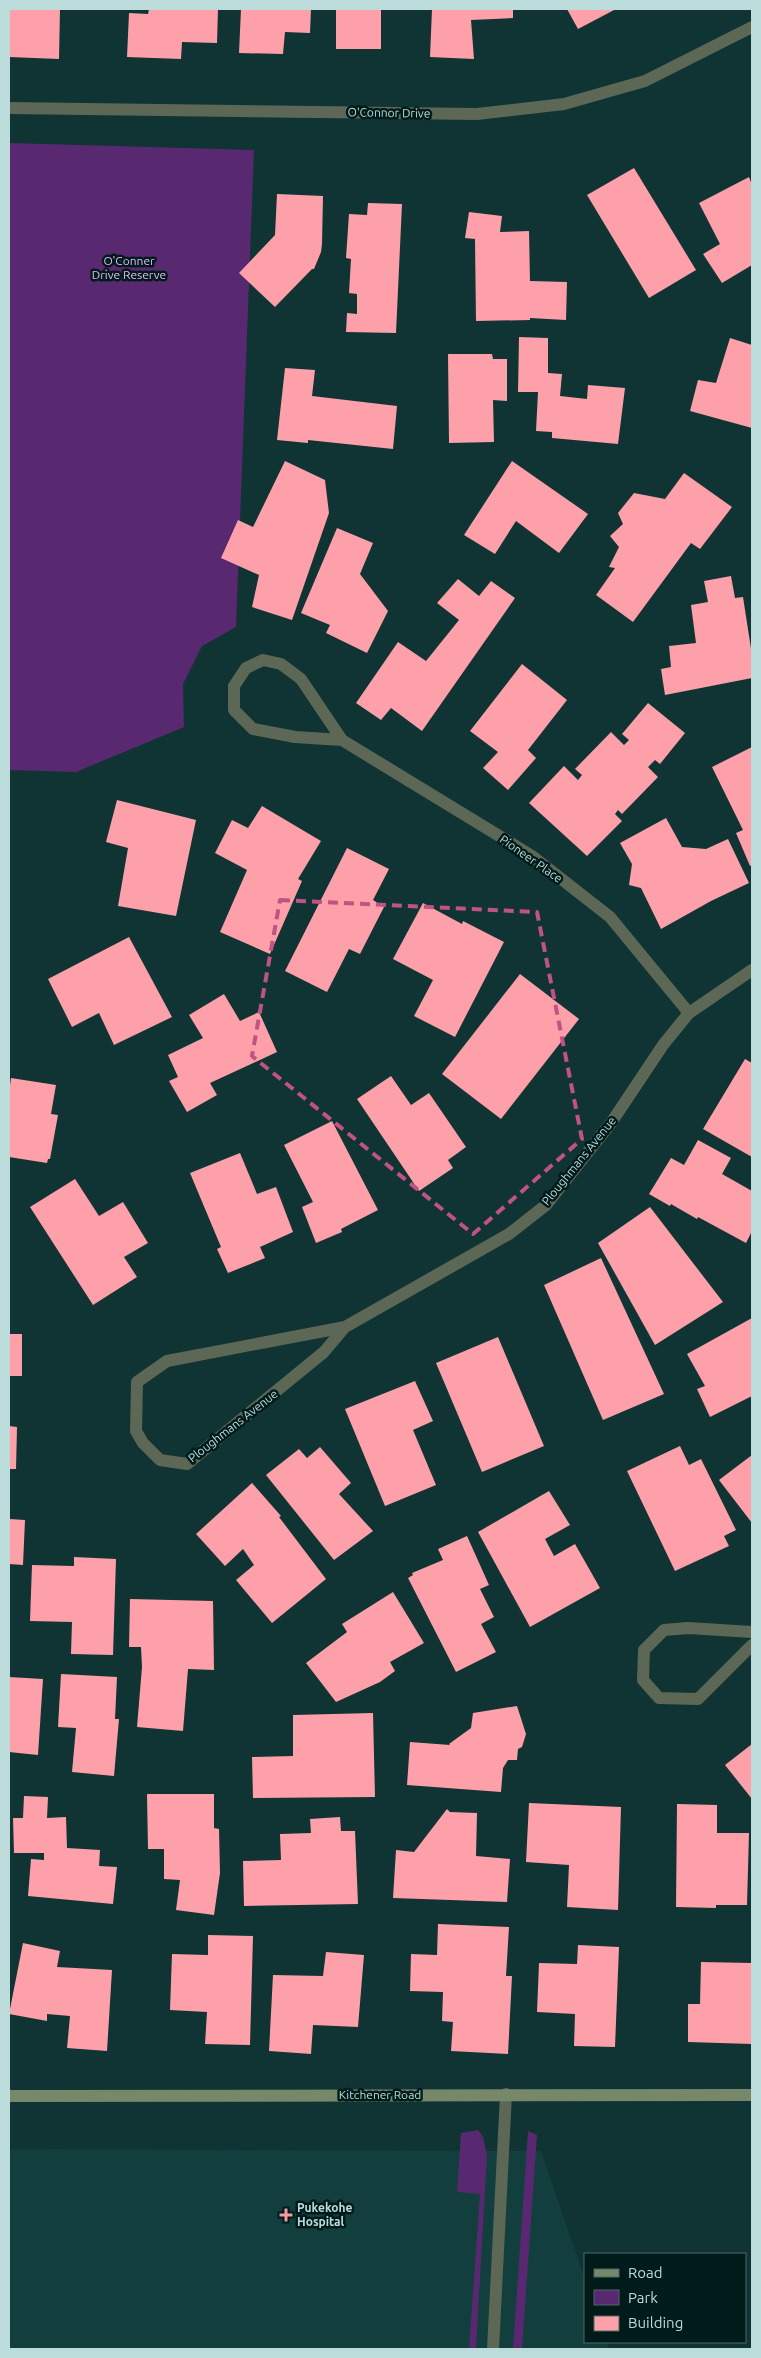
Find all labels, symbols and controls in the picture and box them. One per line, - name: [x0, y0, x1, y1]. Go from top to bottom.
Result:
- street label: O'Connor Drive: [348, 105, 430, 120]
- park label: O'Conner Drive Reserve: [92, 254, 166, 281]
- street label: Pioneer Place: [498, 832, 565, 885]
- street label: Ploughmans Avenue: [539, 1114, 618, 1207]
- street label: Ploughmans Avenue: [185, 1387, 280, 1465]
- street label: Kitchener Road: [339, 2088, 421, 2101]
- place label: Pukekohe Hospital: [297, 2201, 352, 2228]
- marker: Pukekohe Hospital: [279, 2208, 293, 2222]
- legend: [584, 2253, 746, 2343]
- text: Road: [628, 2264, 663, 2281]
- text: Park: [628, 2289, 658, 2306]
- text: Building: [628, 2314, 683, 2331]

